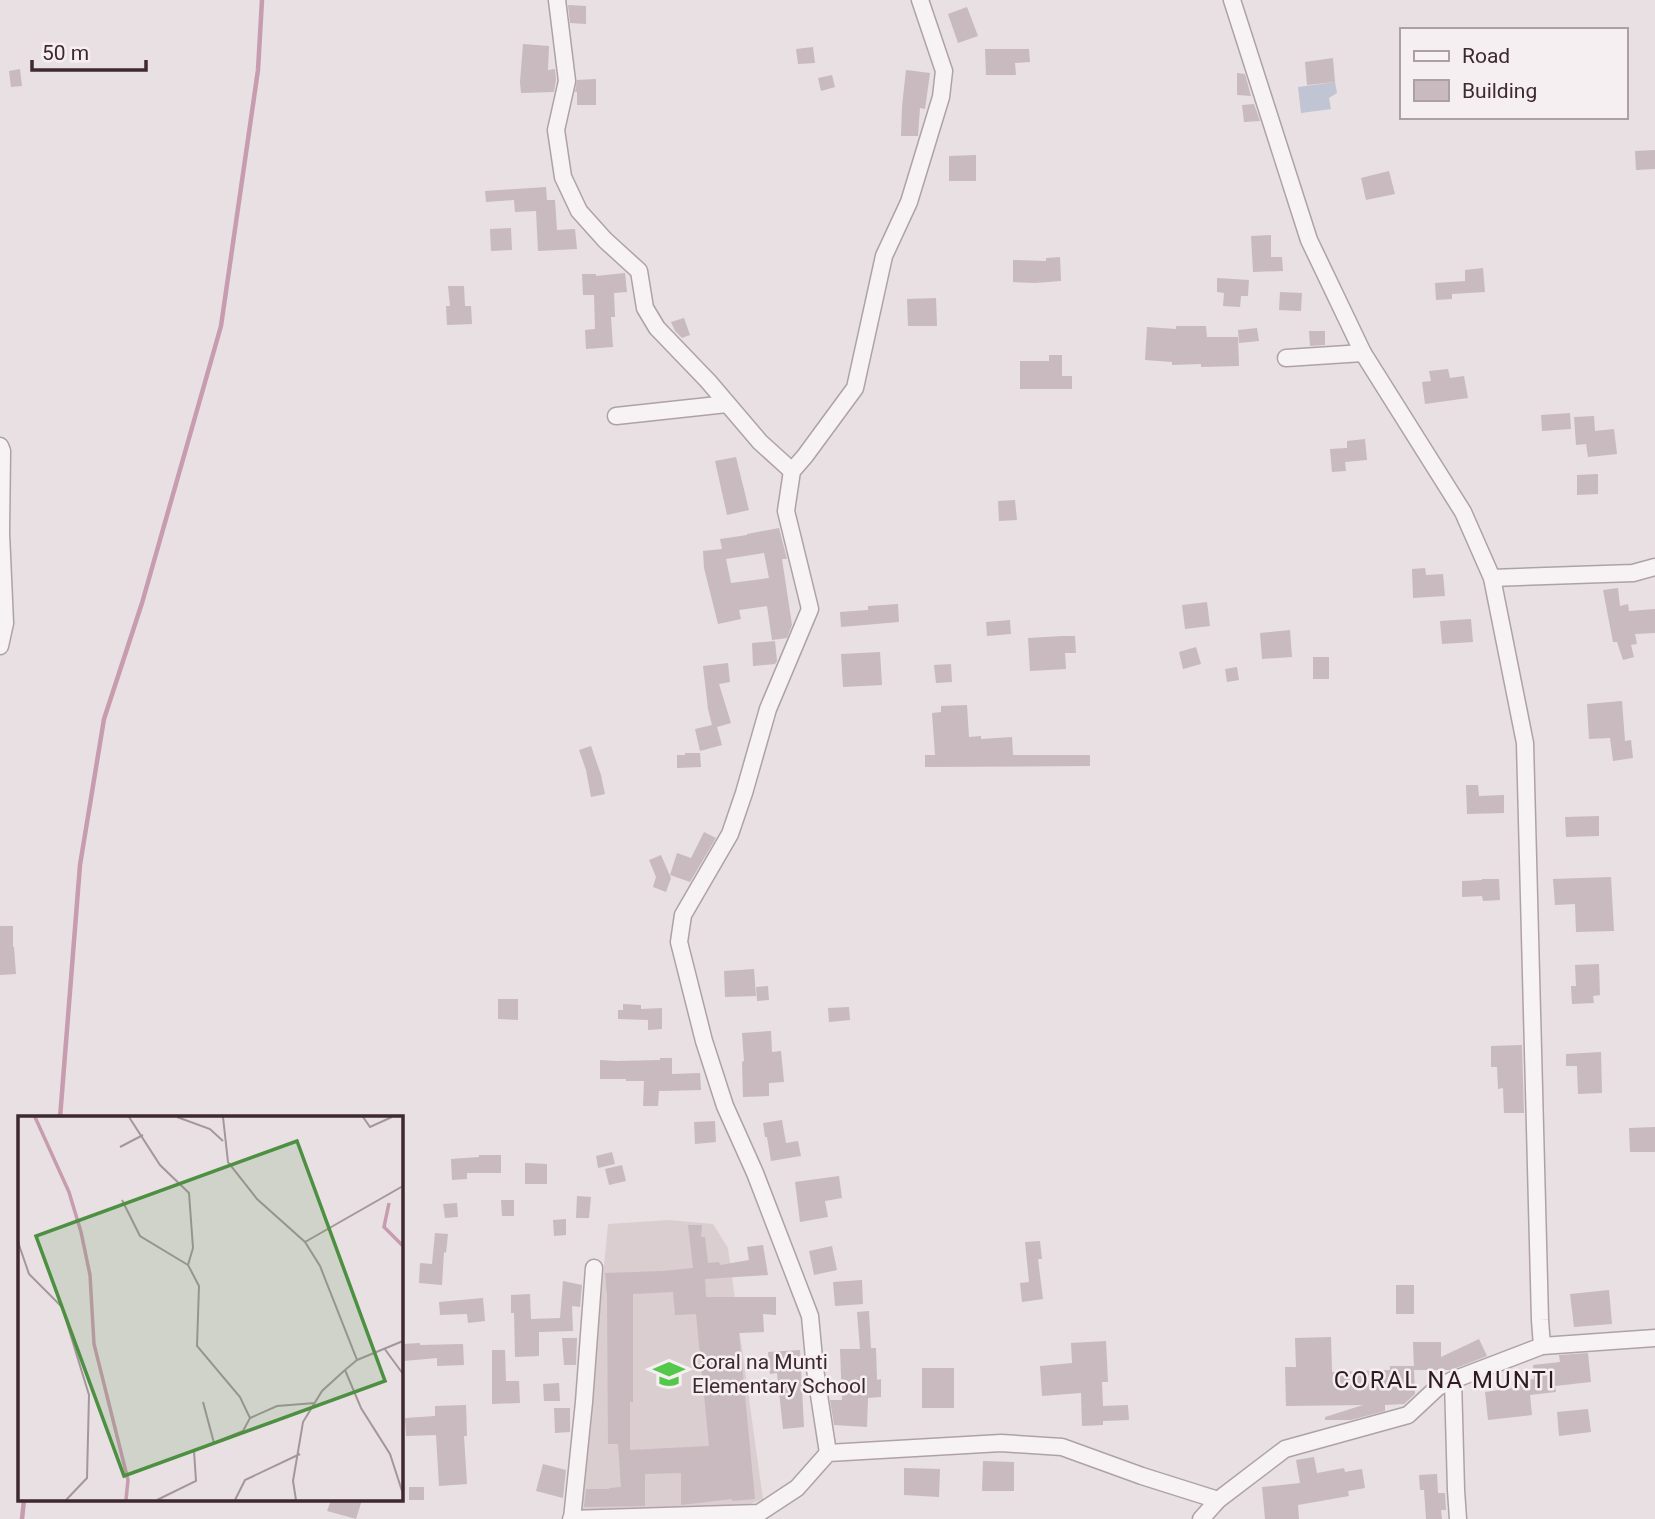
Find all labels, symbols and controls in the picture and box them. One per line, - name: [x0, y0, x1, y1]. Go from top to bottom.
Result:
- scale bar: [32, 28, 145, 72]
- legend: [1400, 28, 1627, 119]
- text: 50 m: [42, 41, 89, 65]
- text: Road: [1462, 44, 1510, 68]
- text: Building: [1462, 79, 1537, 103]
- inset map: [18, 1116, 402, 1502]
- place label: Coral na Munti Elementary School: [692, 1350, 866, 1398]
- school or university icon: Coral na Munti Elementary School: [652, 1357, 686, 1391]
- district label: CORAL NA MUNTI: [1334, 1366, 1556, 1394]

